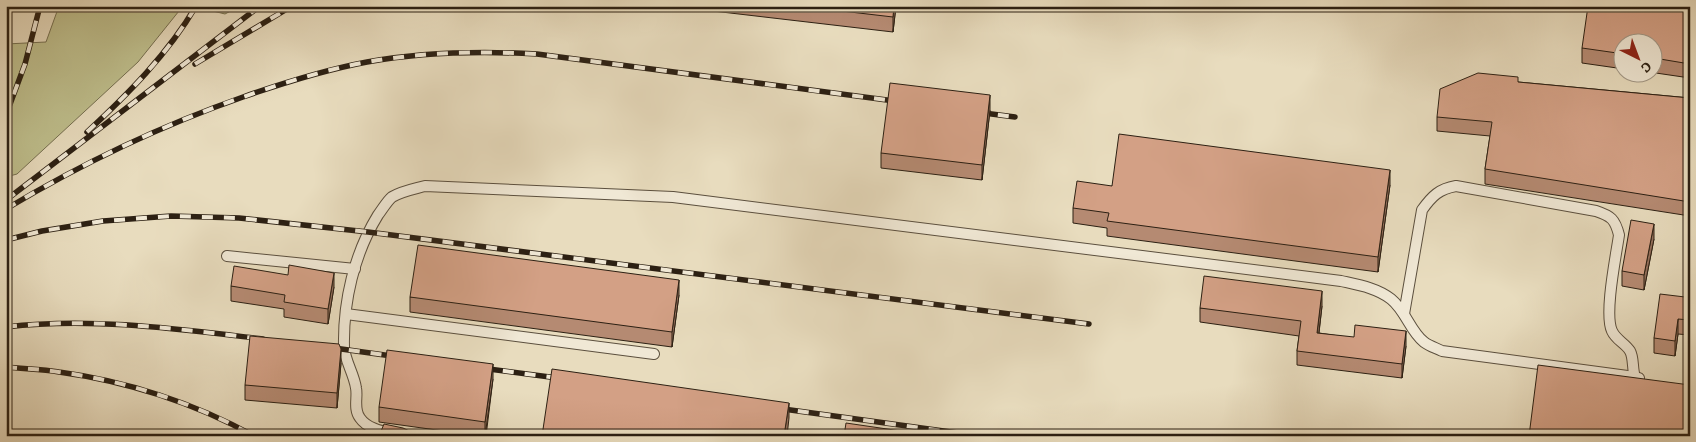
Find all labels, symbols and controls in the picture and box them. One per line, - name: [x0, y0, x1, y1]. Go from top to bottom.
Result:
- north arrow: [1614, 32, 1664, 82]
- text: С: [1637, 57, 1656, 77]

